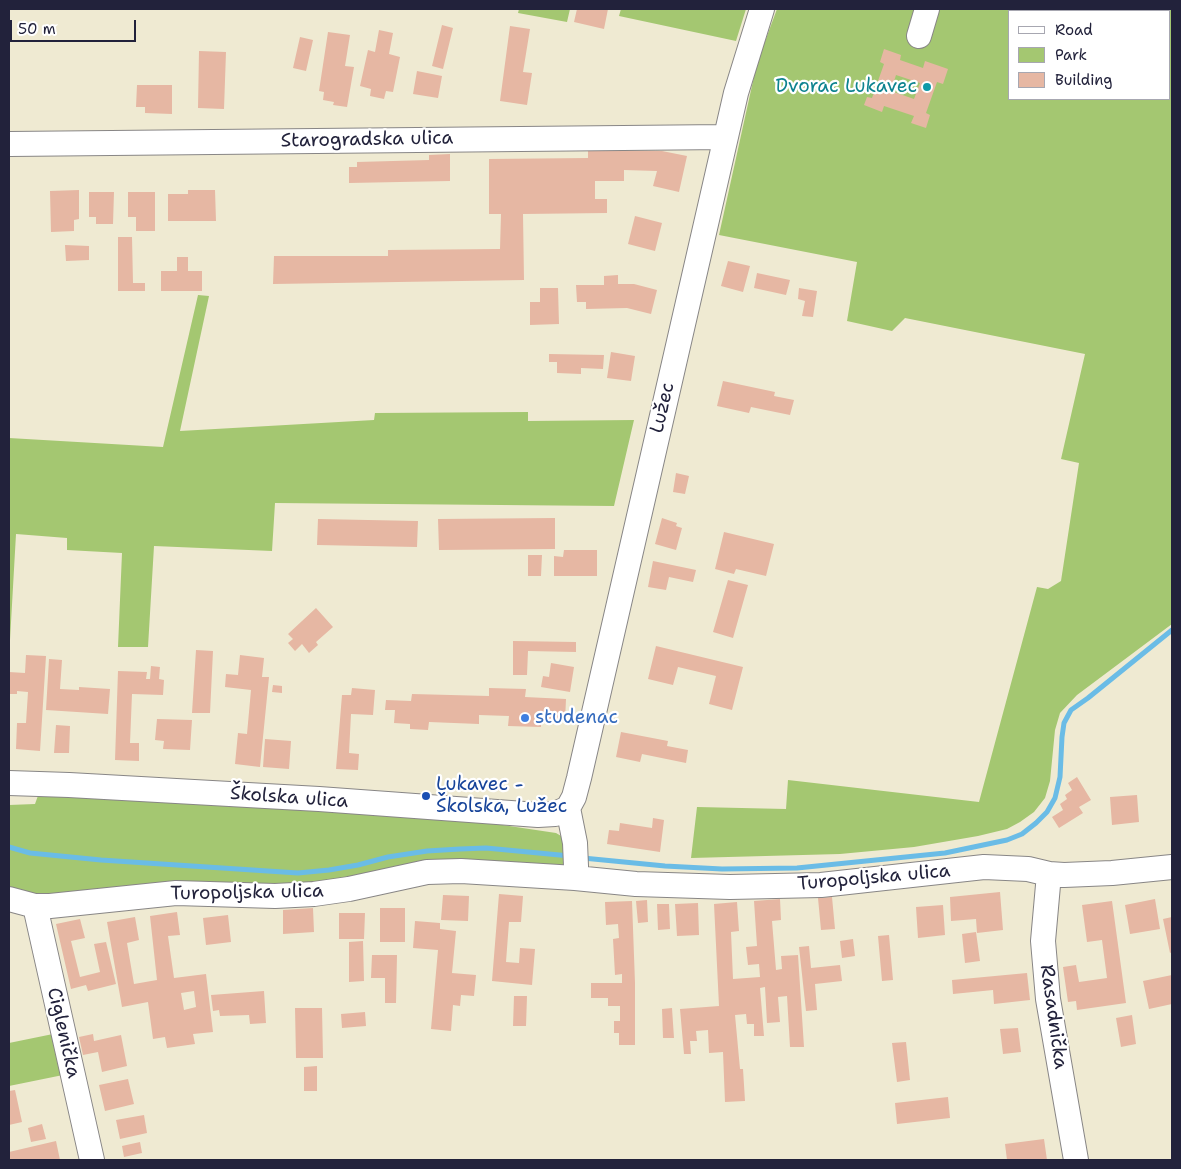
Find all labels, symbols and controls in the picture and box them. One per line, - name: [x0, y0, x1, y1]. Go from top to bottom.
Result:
- scale bar: [12, 10, 139, 42]
- legend: [1008, 10, 1171, 100]
- text: 50 m: [18, 19, 56, 39]
- text: Road: [1055, 20, 1093, 40]
- text: Park: [1055, 45, 1087, 65]
- text: Building: [1055, 70, 1112, 90]
- place label: Dvorac Lukavec: [776, 76, 917, 98]
- marker: Dvorac Lukavec: [921, 81, 933, 93]
- street label: Starogradska ulica: [281, 127, 453, 153]
- street label: Lužec: [646, 380, 680, 436]
- place label: studenac: [535, 707, 618, 729]
- marker: studenac: [519, 712, 531, 724]
- place label: Lukavec - Školska, Lužec: [436, 774, 567, 818]
- street label: Školska ulica: [229, 783, 349, 813]
- marker: Lukavec - Školska, Lužec: [420, 790, 432, 802]
- street label: Turopoljska ulica: [797, 860, 951, 896]
- street label: Turopoljska ulica: [170, 880, 324, 906]
- street label: Rasadnička: [1034, 963, 1072, 1071]
- street label: Ciglenička: [42, 985, 84, 1081]

